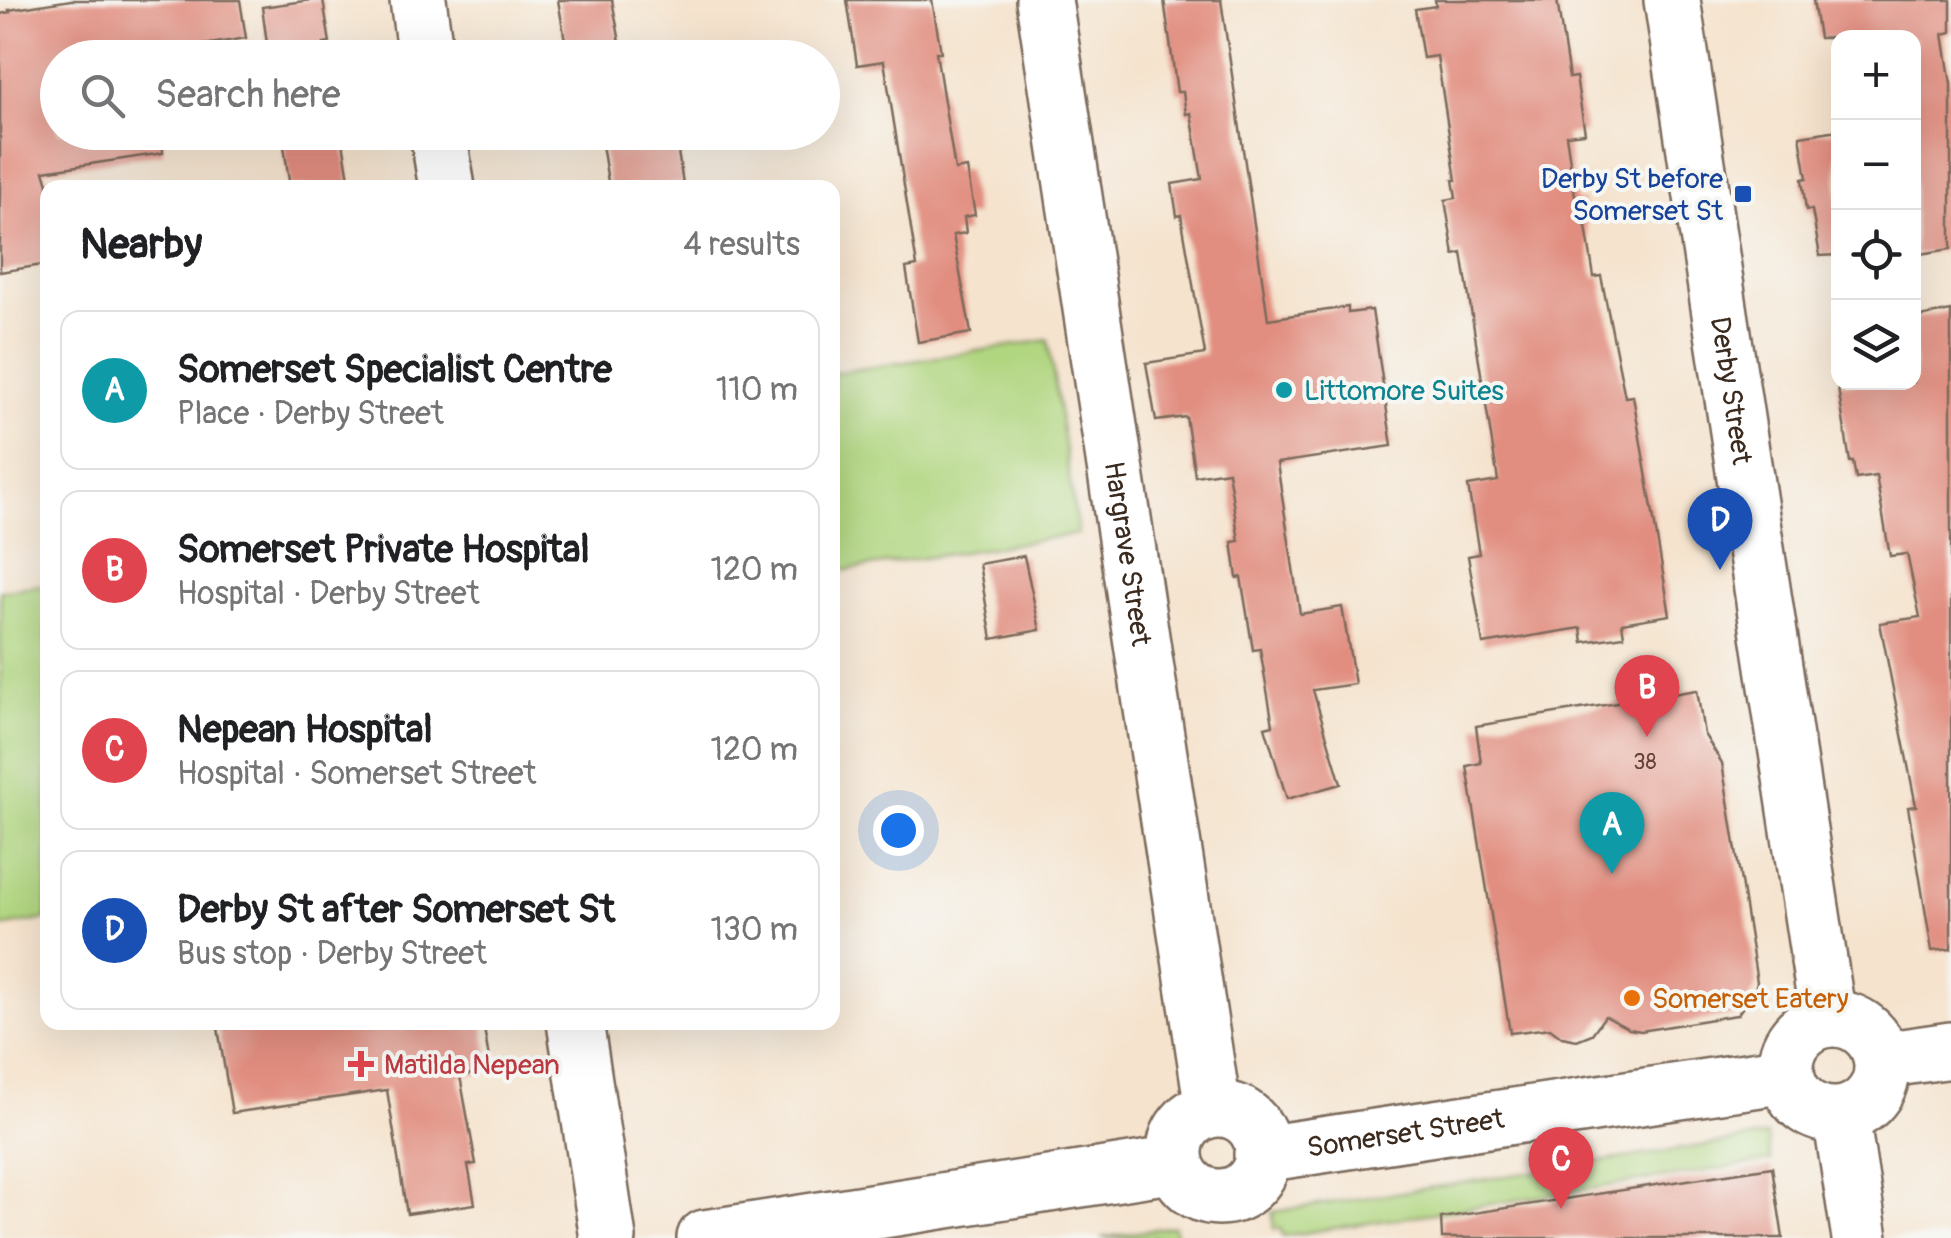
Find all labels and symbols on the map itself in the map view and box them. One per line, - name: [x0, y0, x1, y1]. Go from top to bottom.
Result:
- place label: Derby St before Somerset St: [1541, 162, 1724, 229]
- marker: Derby St before Somerset St: [1732, 183, 1754, 205]
- street label: Derby Street: [1702, 314, 1759, 468]
- place label: Littomore Suites: [1304, 374, 1504, 409]
- marker: Littomore Suites: [1273, 379, 1295, 401]
- street label: Hargrave Street: [1096, 459, 1158, 649]
- pin: D: [1688, 488, 1752, 570]
- pin: B: [1614, 654, 1680, 737]
- house number: 38: [1633, 748, 1657, 776]
- pin: A: [1580, 792, 1644, 874]
- your location: [873, 805, 924, 856]
- place label: Somerset Eatery: [1652, 982, 1849, 1017]
- marker: Somerset Eatery: [1621, 987, 1643, 1009]
- place label: Matilda Nepean: [384, 1048, 560, 1083]
- marker: Matilda Nepean: [348, 1051, 374, 1077]
- street label: Somerset Street: [1305, 1102, 1507, 1166]
- pin: C: [1528, 1126, 1594, 1209]

